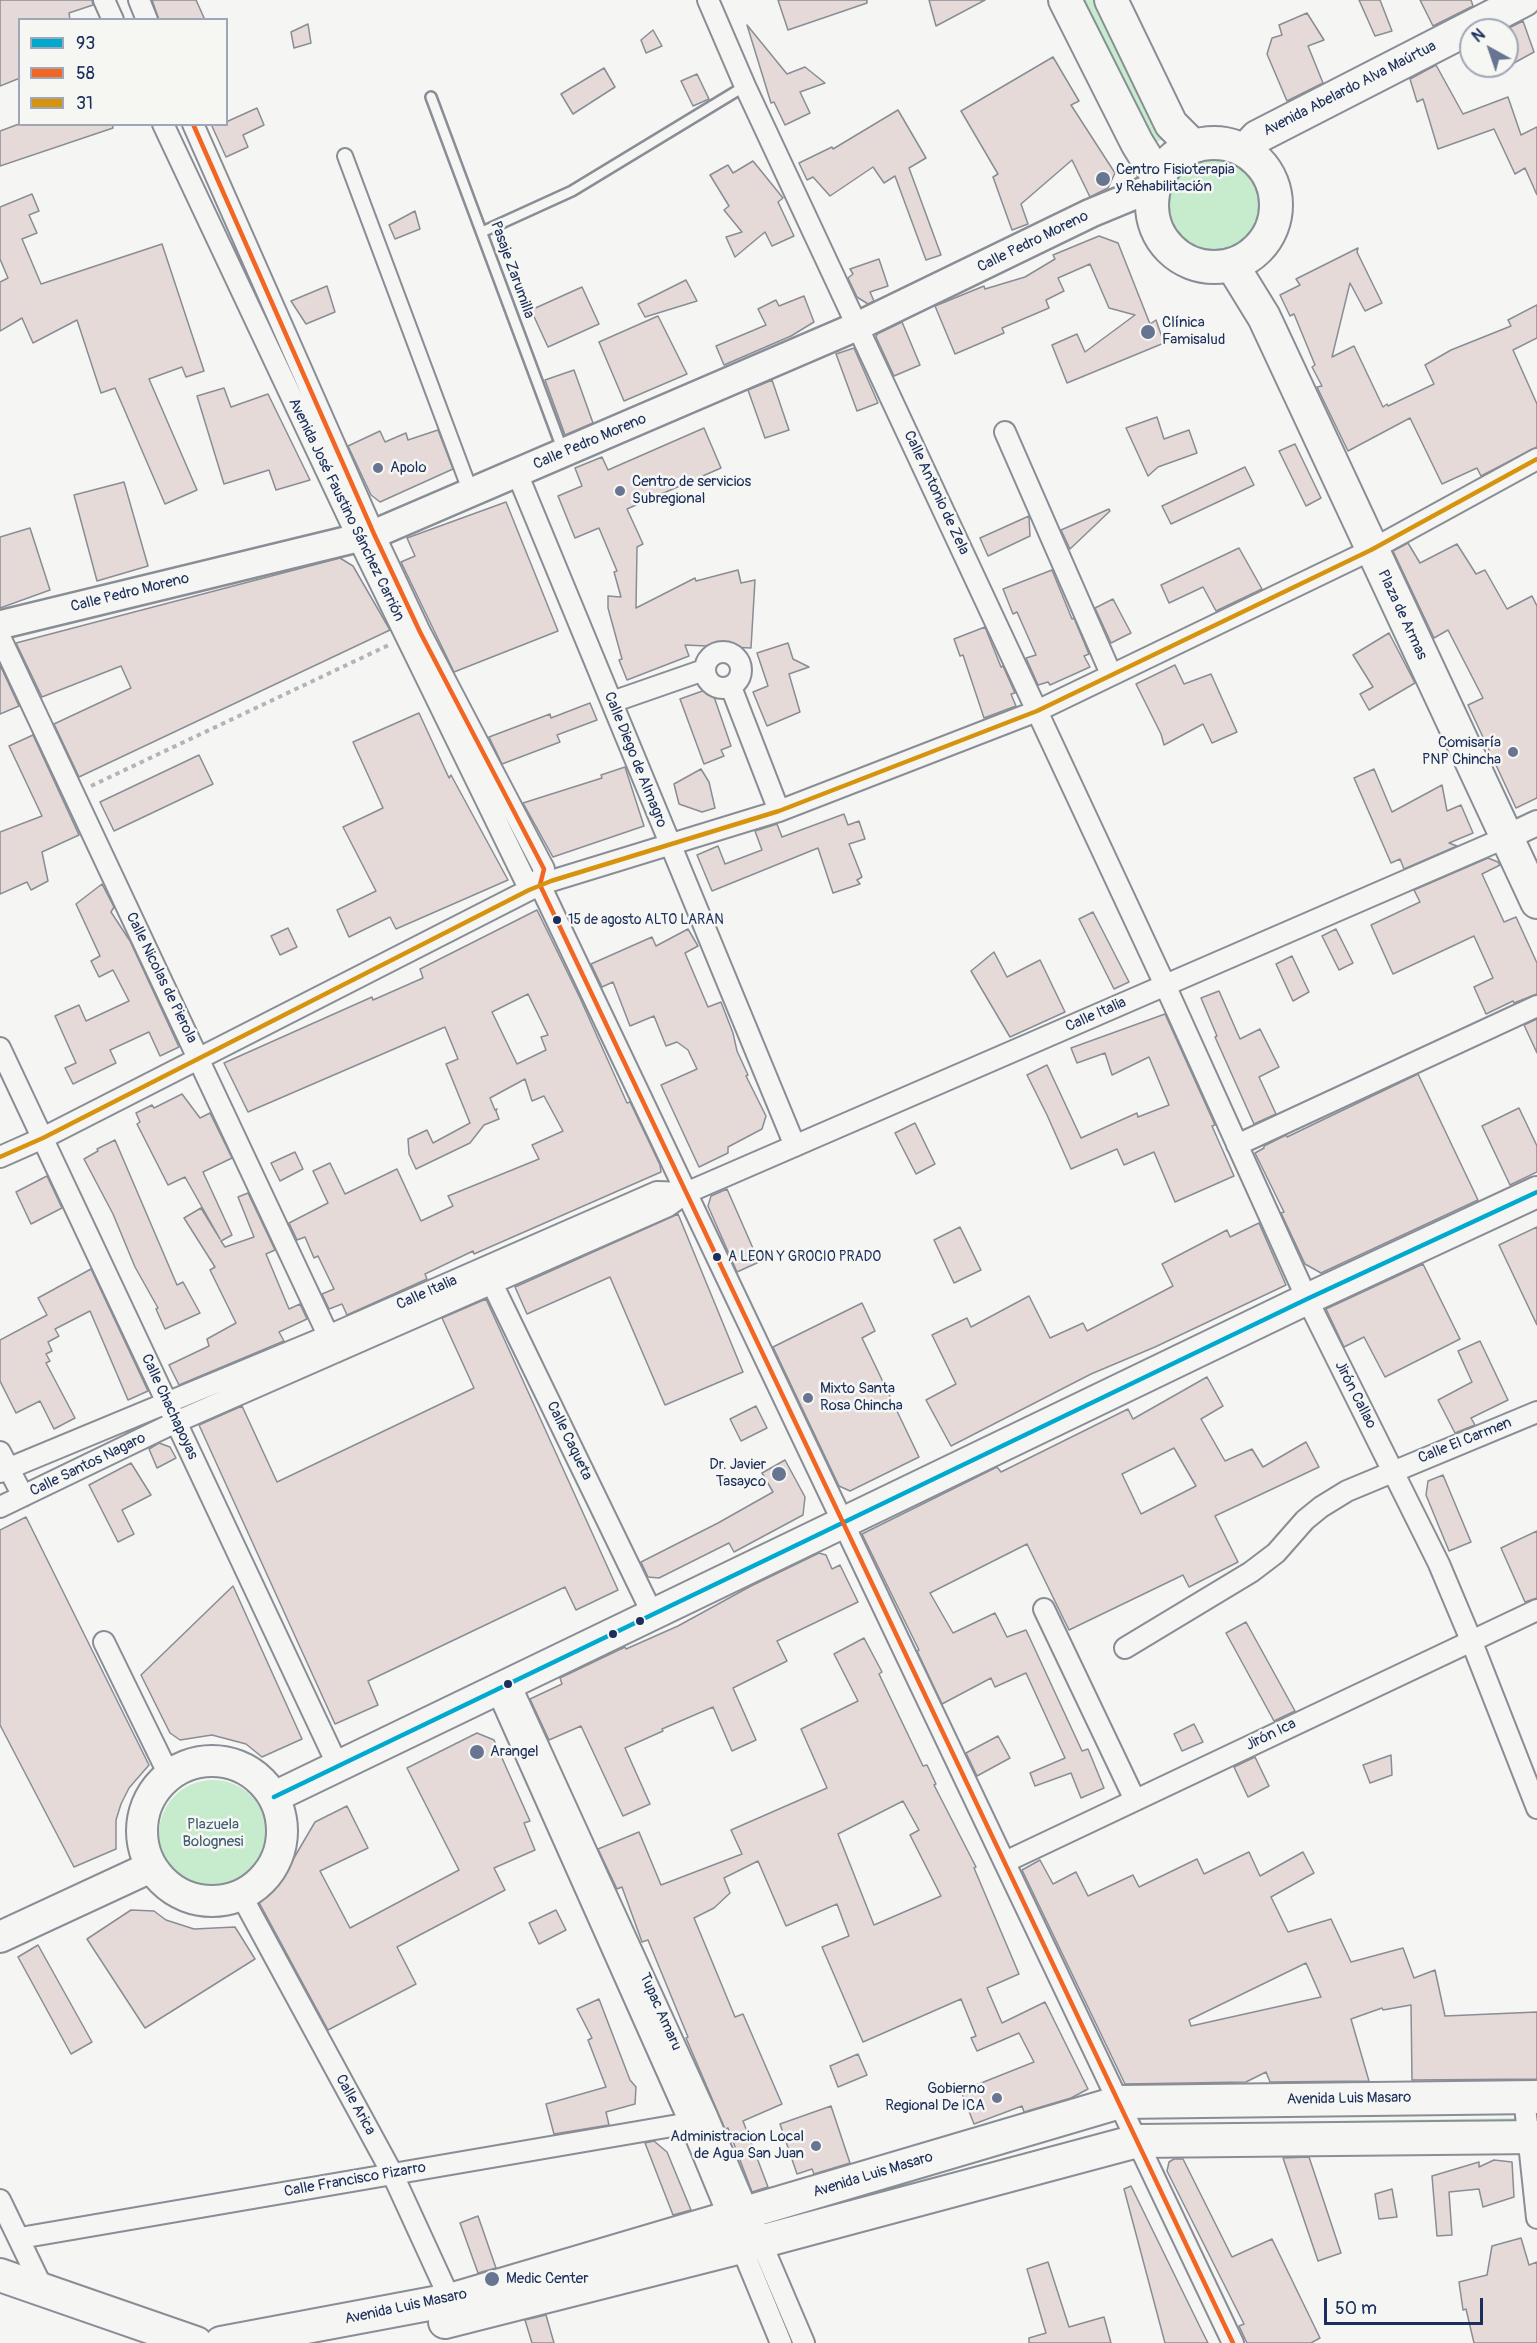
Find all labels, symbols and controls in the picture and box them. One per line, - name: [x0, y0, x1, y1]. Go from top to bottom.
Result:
- legend: [18, 18, 228, 126]
- north arrow: [1459, 18, 1519, 78]
- text: N: [1468, 25, 1489, 47]
- text: 93: [76, 32, 95, 55]
- street label: Avenida Abelardo Alva Maúrtua: [1261, 37, 1439, 141]
- text: 58: [76, 62, 95, 85]
- text: 31: [76, 92, 93, 115]
- place label: Centro Fisioterapia y Rehabilitación: [1116, 161, 1235, 196]
- marker: Centro Fisioterapia y Rehabilitación: [1094, 170, 1112, 188]
- street label: Calle Pedro Moreno: [975, 207, 1091, 277]
- street label: Pasaje Zarumilla: [486, 219, 538, 321]
- place label: Clínica Famisalud: [1162, 314, 1225, 349]
- marker: Clínica Famisalud: [1139, 323, 1157, 341]
- street label: Avenida José Faustino Sánchez Carrión: [284, 396, 408, 624]
- street label: Calle Pedro Moreno: [531, 410, 649, 474]
- street label: Calle Antonio de Zela: [899, 428, 973, 558]
- place label: Apolo: [390, 459, 426, 477]
- marker: Apolo: [371, 461, 385, 475]
- place label: Centro de servicios Subregional: [632, 473, 751, 508]
- marker: Centro de servicios Subregional: [613, 484, 627, 498]
- street label: Plaza de Armas: [1373, 567, 1431, 663]
- street label: Calle Pedro Moreno: [69, 570, 191, 616]
- street label: Calle Diego de Almagro: [600, 690, 670, 830]
- place label: Comisaría PNP Chincha: [1422, 734, 1501, 769]
- marker: Comisaría PNP Chincha: [1506, 745, 1520, 759]
- street label: Calle Nicolas de Pierola: [122, 910, 200, 1046]
- place label: 15 de agosto ALTO LARAN: [568, 912, 724, 928]
- marker: 15 de agosto ALTO LARAN: [551, 914, 563, 926]
- street label: Calle Italia: [1063, 994, 1129, 1036]
- place label: A LEON Y GROCIO PRADO: [728, 1249, 881, 1265]
- marker: A LEON Y GROCIO PRADO: [711, 1251, 723, 1263]
- street label: Calle Italia: [394, 1272, 460, 1314]
- street label: Calle Chachapoyas: [137, 1351, 201, 1463]
- street label: Jirón Callao: [1330, 1358, 1380, 1432]
- place label: Mixto Santa Rosa Chincha: [820, 1380, 903, 1415]
- marker: Mixto Santa Rosa Chincha: [801, 1391, 815, 1405]
- street label: Calle Caqueta: [542, 1399, 596, 1483]
- street label: Calle El Carmen: [1416, 1414, 1514, 1468]
- street label: Calle Santos Nagaro: [27, 1429, 149, 1501]
- place label: Dr. Javier Tasayco: [709, 1456, 766, 1491]
- marker: Dr. Javier Tasayco: [770, 1465, 788, 1483]
- unlabelled marker: [634, 1615, 646, 1627]
- unlabelled marker: [607, 1628, 619, 1640]
- unlabelled marker: [502, 1678, 514, 1690]
- street label: Jirón Ica: [1243, 1715, 1299, 1755]
- marker: Arangel: [468, 1743, 486, 1761]
- place label: Arangel: [490, 1743, 539, 1761]
- park label: Plazuela Bolognesi: [183, 1816, 243, 1851]
- street label: Tupac Amaru: [635, 1970, 685, 2054]
- street label: Calle Arica: [331, 2072, 379, 2138]
- place label: Gobierno Regional De ICA: [885, 2080, 985, 2115]
- street label: Avenida Luis Masaro: [1287, 2089, 1411, 2109]
- marker: Gobierno Regional De ICA: [990, 2091, 1004, 2105]
- place label: Administracion Local de Agua San Juan: [670, 2128, 804, 2163]
- marker: Administracion Local de Agua San Juan: [809, 2139, 823, 2153]
- street label: Avenida Luis Masaro: [811, 2148, 935, 2202]
- street label: Calle Francisco Pizarro: [283, 2159, 427, 2201]
- marker: Medic Center: [483, 2270, 501, 2288]
- place label: Medic Center: [506, 2270, 589, 2288]
- street label: Avenida Luis Masaro: [343, 2285, 469, 2329]
- scale bar: [1327, 2286, 1486, 2324]
- text: 50 m: [1335, 2297, 1377, 2320]

